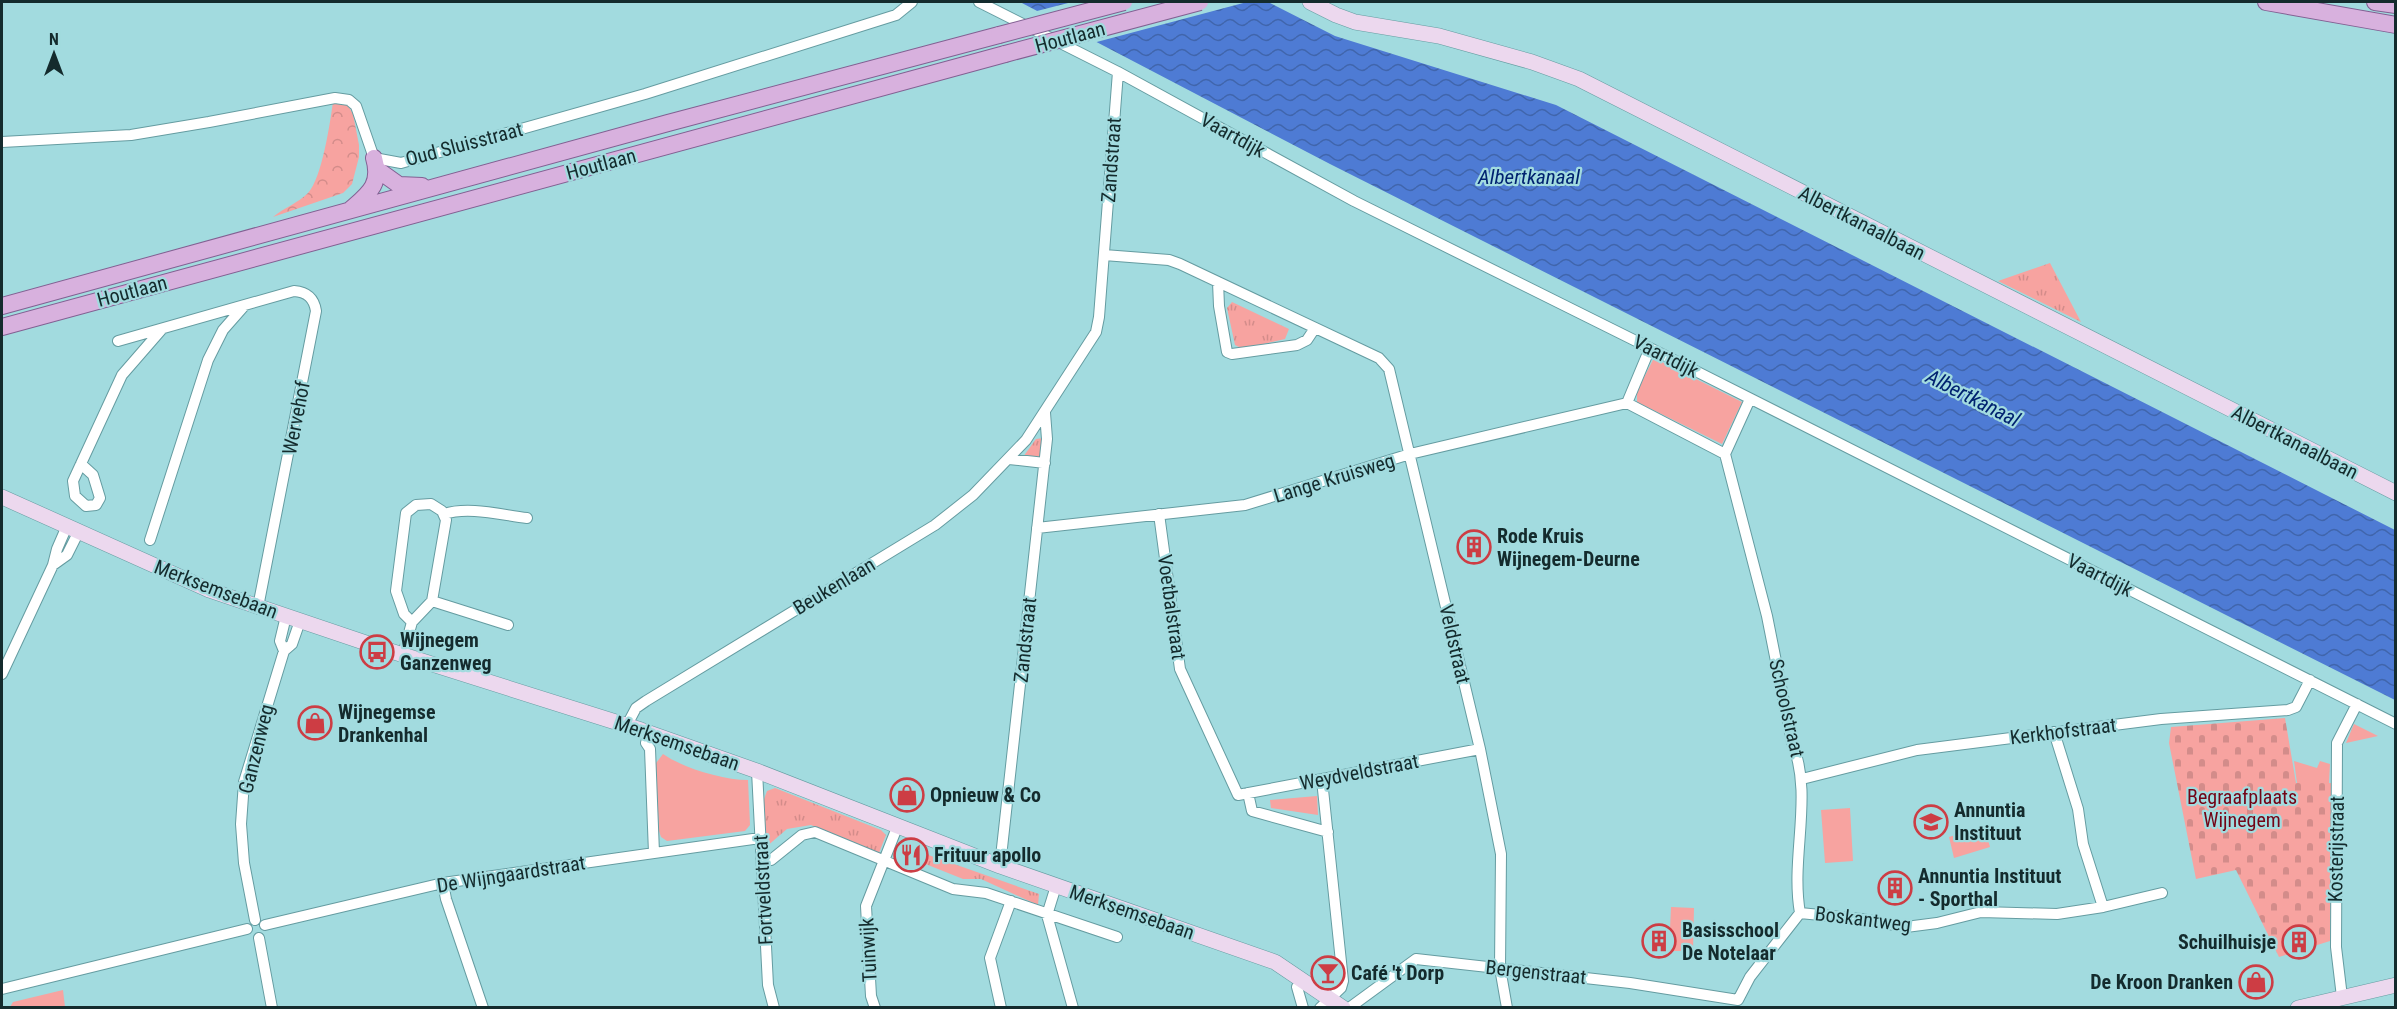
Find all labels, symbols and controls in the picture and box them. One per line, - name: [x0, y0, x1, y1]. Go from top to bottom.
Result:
- street label: Houtlaan: [1032, 16, 1108, 58]
- north arrow: [24, 24, 84, 84]
- text: N: [49, 30, 59, 49]
- street label: Vaartdijk: [1196, 107, 1270, 163]
- street label: Zandstraat: [1096, 116, 1126, 203]
- street label: Oud Sluisstraat: [403, 117, 525, 171]
- street label: Houtlaan: [563, 143, 639, 185]
- water label: Albertkanaal: [1477, 165, 1580, 189]
- street label: Albertkanaalbaan: [1795, 181, 1929, 265]
- street label: Houtlaan: [94, 270, 170, 312]
- street label: Vaartdijk: [1629, 329, 1703, 383]
- water label: Albertkanaal: [1921, 364, 2024, 432]
- street label: Wervehof: [277, 379, 315, 457]
- street label: Albertkanaalbaan: [2228, 400, 2362, 484]
- street label: Lange Kruisweg: [1271, 448, 1397, 508]
- place label: Rode Kruis Wijnegem-Deurne: [1497, 524, 1640, 571]
- building icon: Rode Kruis Wijnegem-Deurne: [1456, 529, 1492, 565]
- street label: Vaartdijk: [2063, 548, 2137, 602]
- street label: Beukenlaan: [789, 552, 879, 620]
- street label: Voetbalstraat: [1153, 553, 1191, 661]
- street label: Merksemsebaan: [151, 554, 281, 624]
- street label: Zandstraat: [1009, 596, 1041, 684]
- street label: Veldstraat: [1434, 602, 1476, 686]
- place label: Wijnegem Ganzenweg: [400, 628, 492, 675]
- bus stop icon: Wijnegem Ganzenweg: [359, 634, 395, 670]
- street label: Schoolstraat: [1764, 657, 1810, 759]
- place label: Wijnegemse Drankenhal: [338, 700, 435, 747]
- street label: Ganzenweg: [233, 702, 279, 796]
- shop icon: Wijnegemse Drankenhal: [297, 705, 333, 741]
- street label: Merksemsebaan: [611, 710, 743, 776]
- street label: Kerkhofstraat: [2008, 713, 2118, 749]
- street label: Weydveldstraat: [1298, 749, 1420, 795]
- shop icon: Opnieuw & Co: [889, 777, 925, 813]
- place label: Opnieuw & Co: [930, 783, 1041, 807]
- park label: Begraafplaats Wijnegem: [2187, 785, 2297, 832]
- street label: Kosterijstraat: [2323, 796, 2349, 902]
- place label: Annuntia Instituut: [1954, 798, 2025, 845]
- school or university icon: Annuntia Instituut: [1913, 804, 1949, 840]
- street label: Fortveldstraat: [748, 834, 778, 946]
- restaurant icon: Frituur apollo: [893, 837, 929, 873]
- place label: Frituur apollo: [934, 843, 1041, 867]
- street label: De Wijngaardstraat: [435, 850, 587, 898]
- place label: Annuntia Instituut - Sporthal: [1918, 864, 2062, 911]
- building icon: Annuntia Instituut - Sporthal: [1877, 870, 1913, 906]
- street label: Merksemsebaan: [1066, 879, 1198, 945]
- street label: Boskantweg: [1814, 901, 1912, 937]
- street label: Tuinwijk: [854, 917, 882, 983]
- place label: Basisschool De Notelaar: [1682, 918, 1779, 965]
- building icon: Basisschool De Notelaar: [1641, 923, 1677, 959]
- building icon: Schuilhuisje: [2281, 924, 2317, 960]
- place label: Schuilhuisje: [2178, 930, 2276, 954]
- bar icon: Café 't Dorp: [1310, 955, 1346, 991]
- street label: Bergenstraat: [1485, 955, 1588, 989]
- place label: Café 't Dorp: [1351, 961, 1444, 985]
- shop icon: De Kroon Dranken: [2238, 964, 2274, 1000]
- place label: De Kroon Dranken: [2090, 970, 2233, 994]

